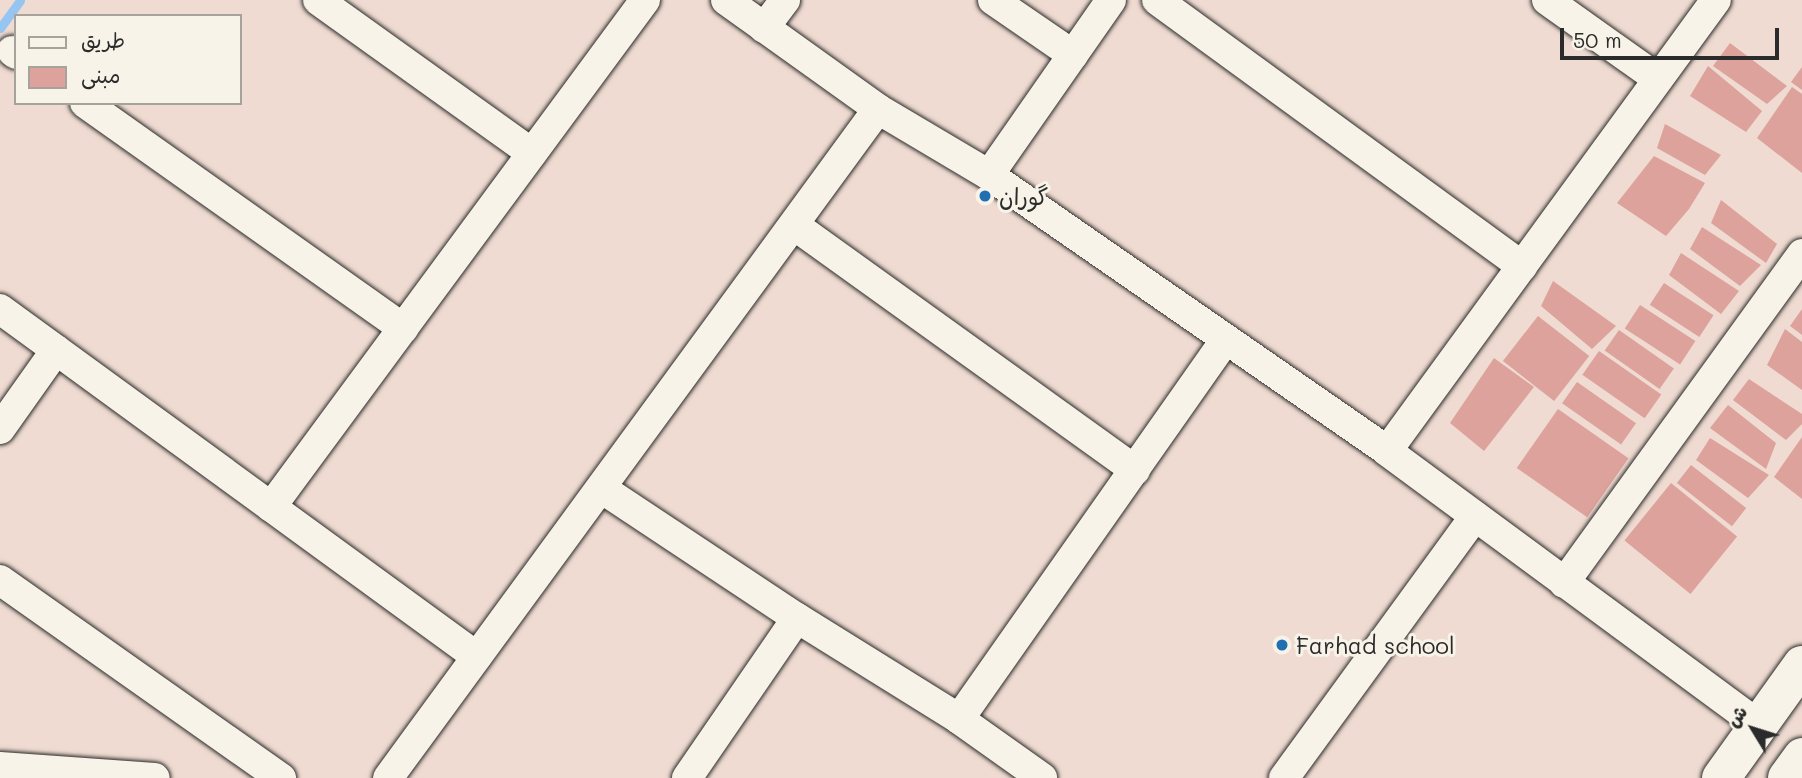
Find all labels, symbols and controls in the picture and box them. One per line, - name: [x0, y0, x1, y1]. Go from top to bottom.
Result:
- legend: [14, 14, 242, 105]
- scale bar: [1564, 14, 1783, 58]
- text: طريق: [81, 26, 125, 53]
- text: 50 m: [1573, 26, 1622, 53]
- text: مبنى: [81, 61, 120, 88]
- place label: گوران: [999, 182, 1048, 210]
- marker: گوران: [977, 188, 993, 204]
- place label: Farhad school: [1296, 631, 1455, 659]
- marker: Farhad school: [1274, 637, 1290, 653]
- north arrow: [1718, 694, 1788, 764]
- text: ش: [1720, 700, 1752, 732]

